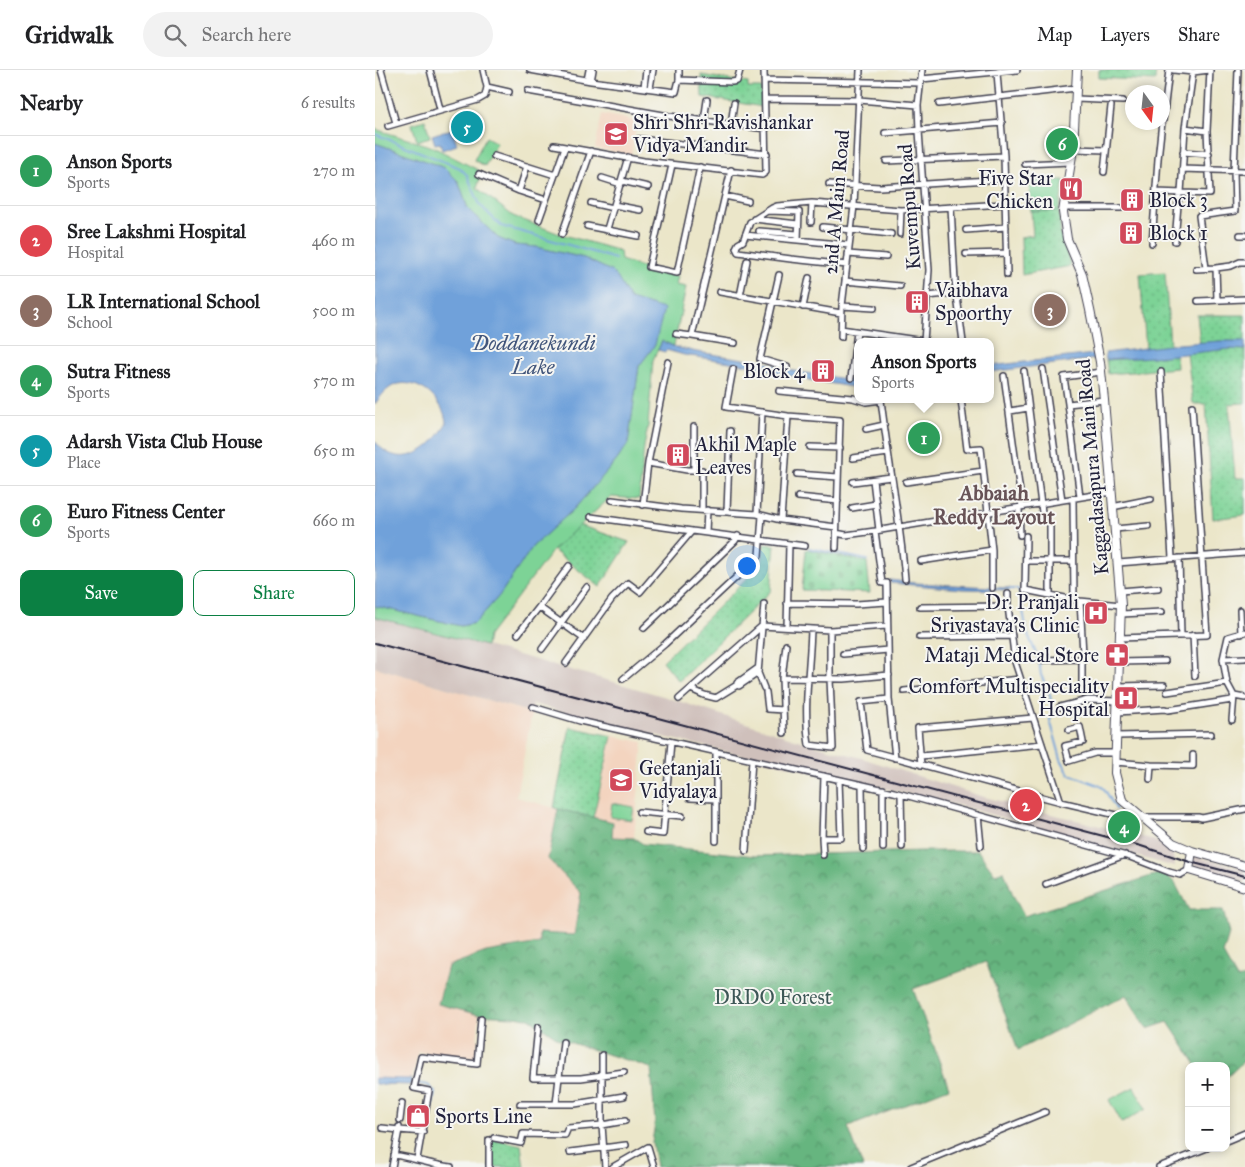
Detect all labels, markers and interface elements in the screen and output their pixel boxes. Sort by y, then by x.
search box [143,12,493,57]
text: Gridwalk [25,20,113,50]
icon: search [161,21,189,49]
text: Search here [201,23,291,46]
text: Map [1037,24,1072,46]
text: Layers [1100,24,1150,46]
text: Share [1178,24,1220,46]
north arrow [1125,85,1170,130]
text: Nearby [20,90,83,116]
text: 6 results [301,93,355,112]
pin: 5 [451,108,483,146]
place label: Shri Shri Ravishankar Vidya Mandir [632,110,814,157]
school or university icon: Shri Shri Ravishankar Vidya Mandir [603,121,629,147]
pin: 6 [1046,125,1078,163]
street label: 2nd A Main Road [818,129,854,275]
street label: Kuvempu Road [893,143,925,271]
text: Anson Sports [67,150,172,173]
text: 1 [33,161,39,180]
text: 270 m [313,161,355,180]
place label: Five Star Chicken [978,166,1053,213]
text: Sports [67,173,110,192]
restaurant icon: Five Star Chicken [1058,176,1084,202]
building icon: Block 3 [1119,187,1145,213]
place label: Block 3 [1149,188,1208,212]
text: Sree Lakshmi Hospital [67,220,246,243]
building icon: Block 1 [1118,220,1144,246]
place label: Block 1 [1149,221,1208,245]
text: 2 [32,231,40,250]
text: 460 m [312,231,355,250]
text: Hospital [67,243,124,262]
place label: Vaibhava Spoorthy [934,278,1012,325]
building icon: Vaibhava Spoorthy [904,289,930,315]
text: LR International School [67,290,260,313]
pin: 3 [1034,291,1066,329]
text: 3 [33,301,39,320]
text: 500 m [312,301,355,320]
text: School [67,313,112,332]
water label: Doddanekundi Lake [470,330,596,380]
popup [854,338,994,403]
text: Anson Sports [872,350,976,373]
building icon: Block 4 [810,358,836,384]
street label: Kaggadasapura Main Road [1071,358,1114,576]
place label: Block 4 [743,359,806,383]
text: Sutra Fitness [67,360,170,383]
text: 4 [32,371,40,390]
text: 570 m [313,371,355,390]
text: Sports [872,373,914,392]
text: Sports [67,383,110,402]
pin: 1 [908,419,940,457]
text: Adarsh Vista Club House [67,430,262,453]
place label: Akhil Maple Leaves [694,432,797,479]
text: 5 [32,441,40,460]
text: 650 m [313,441,355,460]
building icon: Akhil Maple Leaves [665,442,691,468]
text: Place [67,453,101,472]
district label: Abbaiah Reddy Layout [933,480,1055,530]
text: Euro Fitness Center [67,500,225,523]
text: 6 [32,511,40,530]
text: 660 m [312,511,355,530]
text: Sports [67,523,110,542]
your location [734,553,760,579]
button: Save [20,570,183,616]
button: Share [193,570,355,616]
place label: Dr. Pranjali Srivastava's Clinic [930,590,1079,637]
hospital icon: Dr. Pranjali Srivastava's Clinic [1083,600,1109,626]
pharmacy icon: Mataji Medical Store [1104,642,1130,668]
place label: Mataji Medical Store [924,643,1099,667]
place label: Comfort Multispeciality Hospital [908,674,1110,721]
hospital icon: Comfort Multispeciality Hospital [1113,685,1139,711]
place label: Geetanjali Vidyalaya [638,756,721,803]
school or university icon: Geetanjali Vidyalaya [608,767,634,793]
pin: 2 [1010,786,1042,824]
pin: 4 [1108,808,1140,846]
park label: DRDO Forest [714,985,832,1009]
map controls [1185,1062,1230,1152]
button: + [1185,1062,1230,1107]
shop icon: Sports Line [405,1103,431,1129]
place label: Sports Line [435,1104,532,1128]
button: − [1185,1107,1230,1152]

